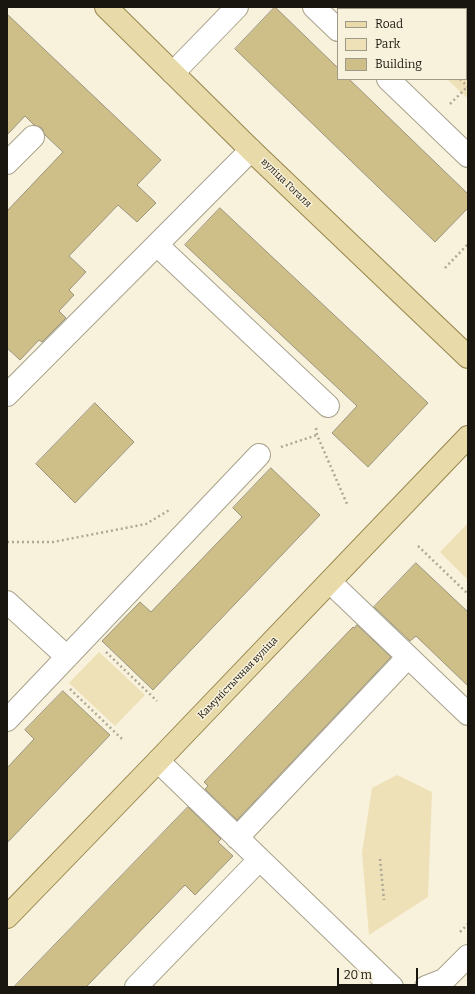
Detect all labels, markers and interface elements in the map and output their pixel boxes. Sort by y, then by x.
legend [337,8,467,80]
text: Road [375,17,403,31]
text: Park [375,37,400,51]
text: Building [375,57,422,71]
street label: вуліца Гогаля [258,156,314,210]
street label: Камуністычная вуліца [196,634,280,722]
scale bar [339,960,420,986]
text: 20 m [344,968,372,982]

